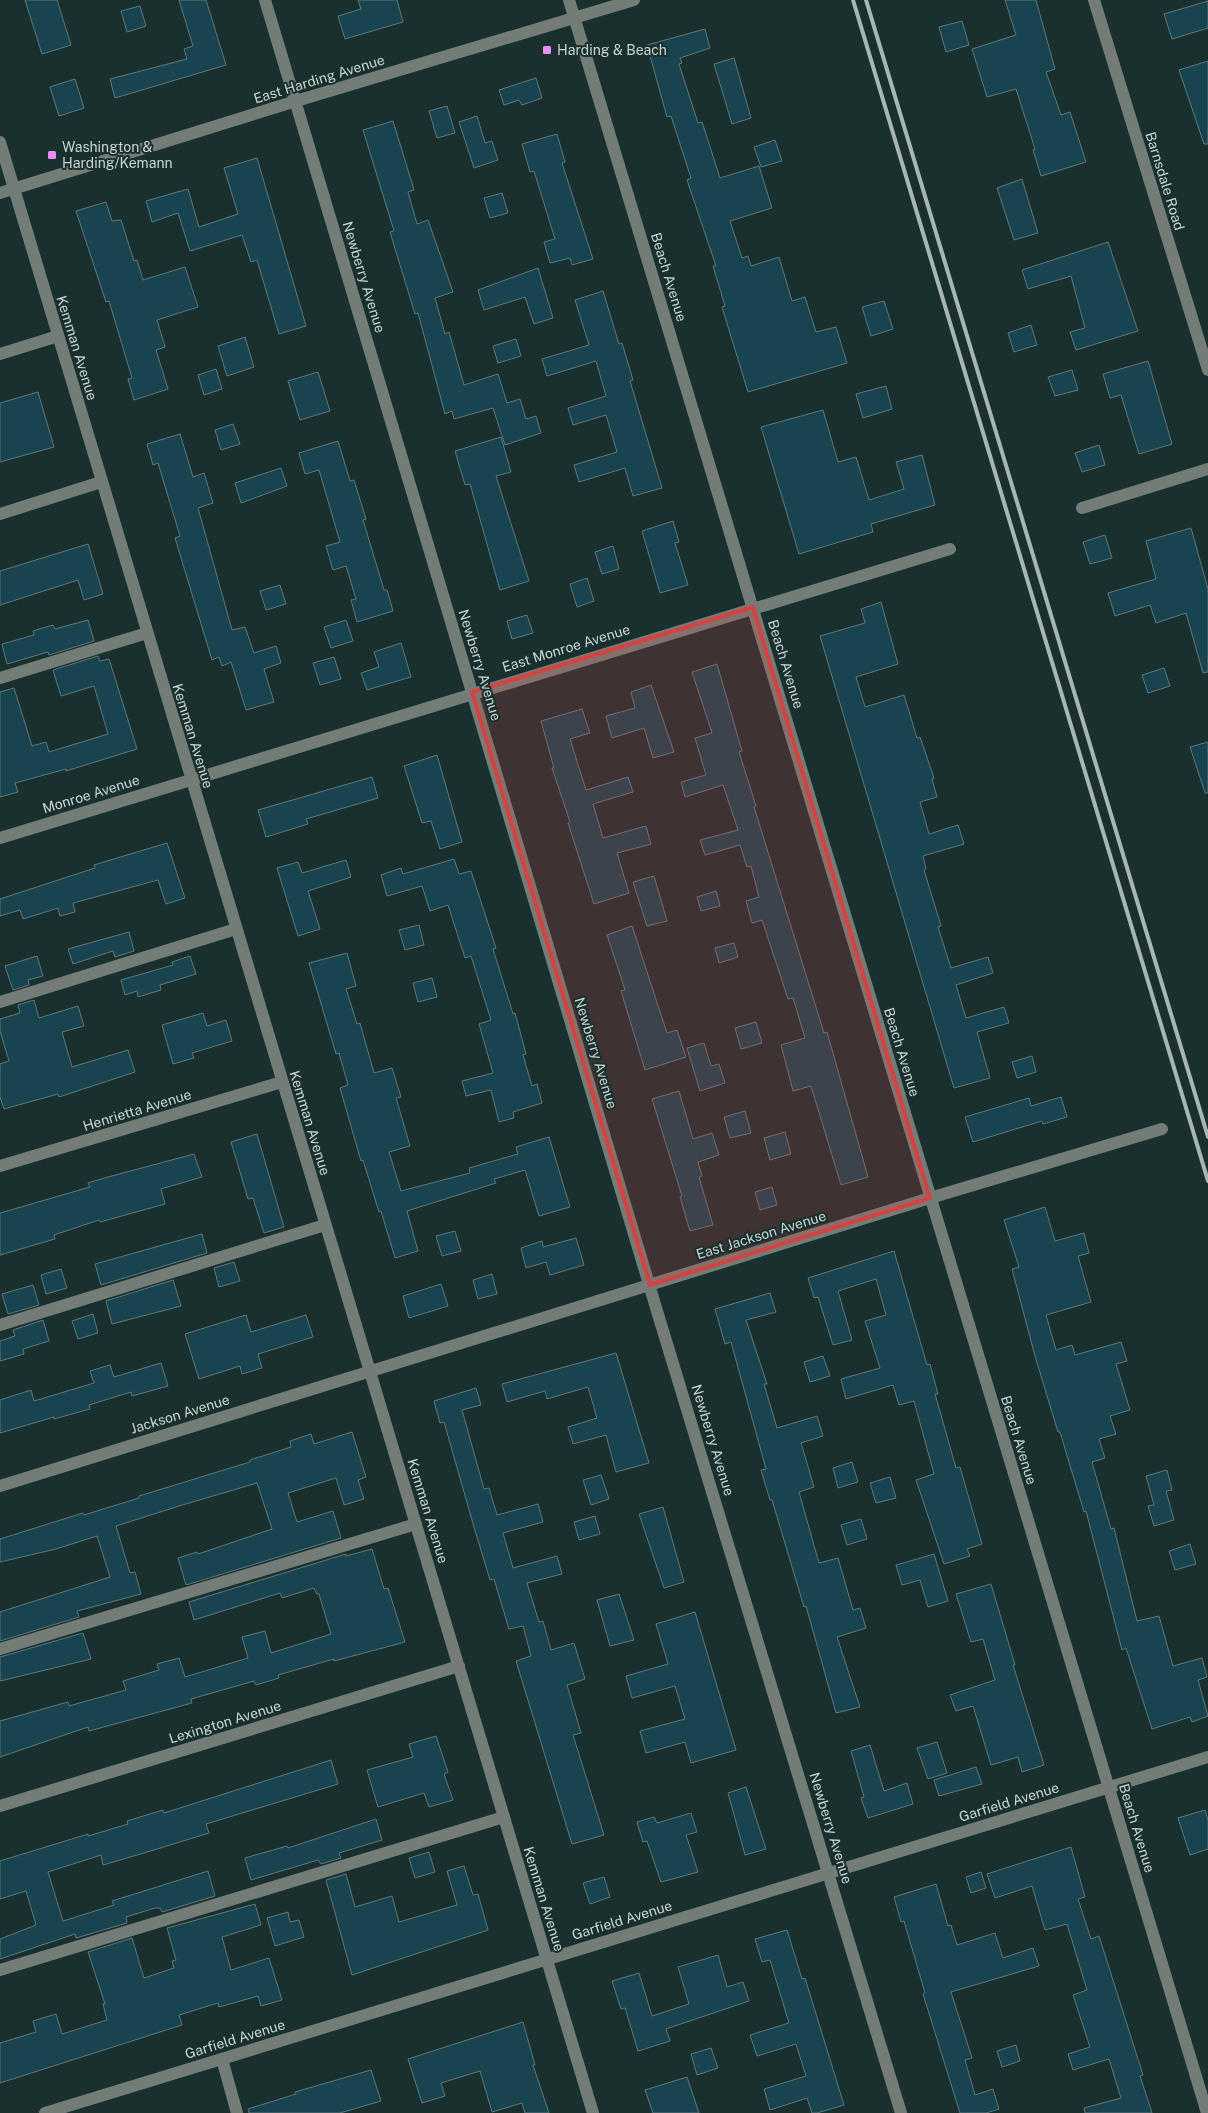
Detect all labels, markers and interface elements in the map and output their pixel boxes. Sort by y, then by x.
place label: Harding & Beach [557,42,667,58]
marker: Harding & Beach [541,44,553,56]
street label: East Harding Avenue [252,51,386,107]
street label: Barnsdale Road [1142,130,1188,232]
place label: Washington & Harding/Kemann [62,139,173,171]
marker: Washington & Harding/Kemann [46,149,58,161]
street label: Newberry Avenue [339,219,389,335]
street label: Beach Avenue [648,231,690,323]
street label: Kemman Avenue [53,294,101,402]
street label: Newberry Avenue [455,607,505,723]
street label: Beach Avenue [765,618,807,710]
street label: East Monroe Avenue [500,621,632,675]
street label: Kemman Avenue [169,682,217,790]
street label: Monroe Avenue [40,772,142,816]
street label: Newberry Avenue [571,995,621,1111]
street label: Beach Avenue [881,1006,923,1098]
street label: Kemman Avenue [286,1069,334,1177]
street label: Henrietta Avenue [81,1086,193,1134]
street label: East Jackson Avenue [694,1208,828,1262]
street label: Newberry Avenue [688,1382,738,1498]
street label: Jackson Avenue [128,1391,232,1437]
street label: Beach Avenue [998,1394,1040,1486]
street label: Kemman Avenue [404,1457,452,1565]
street label: Lexington Avenue [167,1697,283,1747]
street label: Newberry Avenue [806,1770,856,1886]
street label: Garfield Avenue [957,1779,1061,1825]
street label: Beach Avenue [1116,1782,1158,1874]
street label: Kemman Avenue [520,1845,568,1953]
street label: Garfield Avenue [570,1897,674,1943]
street label: Garfield Avenue [183,2016,287,2062]

